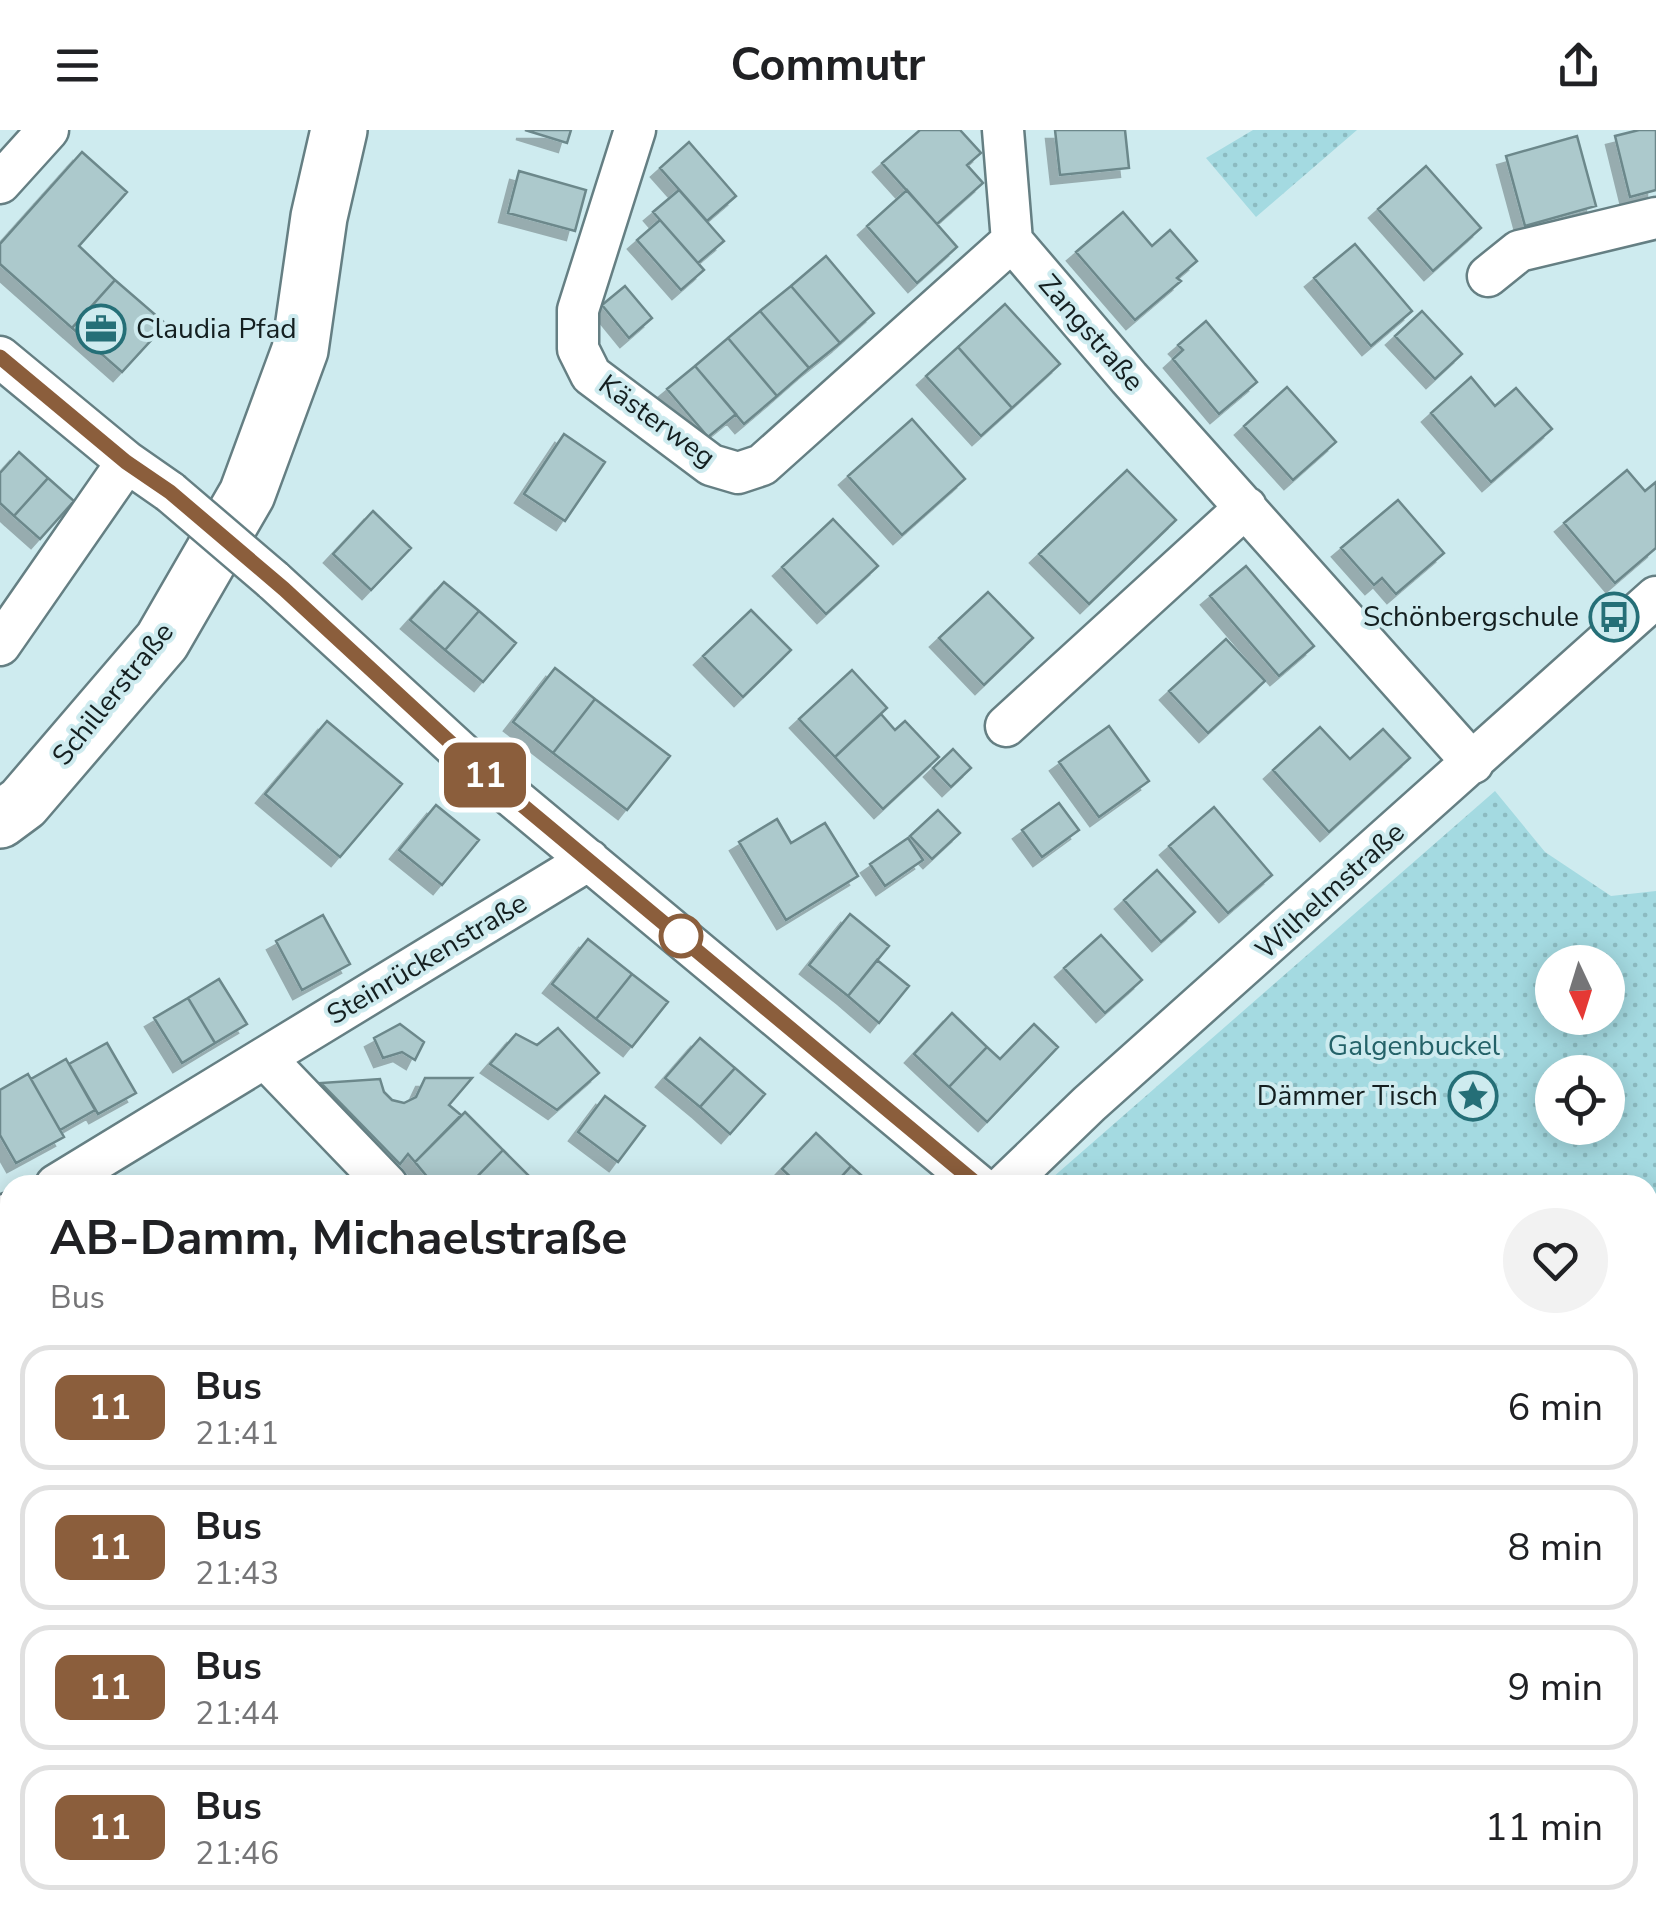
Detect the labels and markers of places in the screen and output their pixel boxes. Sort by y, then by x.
office icon: Claudia Pfad [75,303,127,355]
place label: Claudia Pfad [136,310,297,348]
bus stop icon: Schönbergschule [1588,591,1640,643]
place label: Schönbergschule [1363,598,1579,636]
unlabelled marker [660,915,702,957]
place icon: Dämmer Tisch [1447,1070,1499,1122]
place label: Dämmer Tisch [1257,1077,1438,1115]

